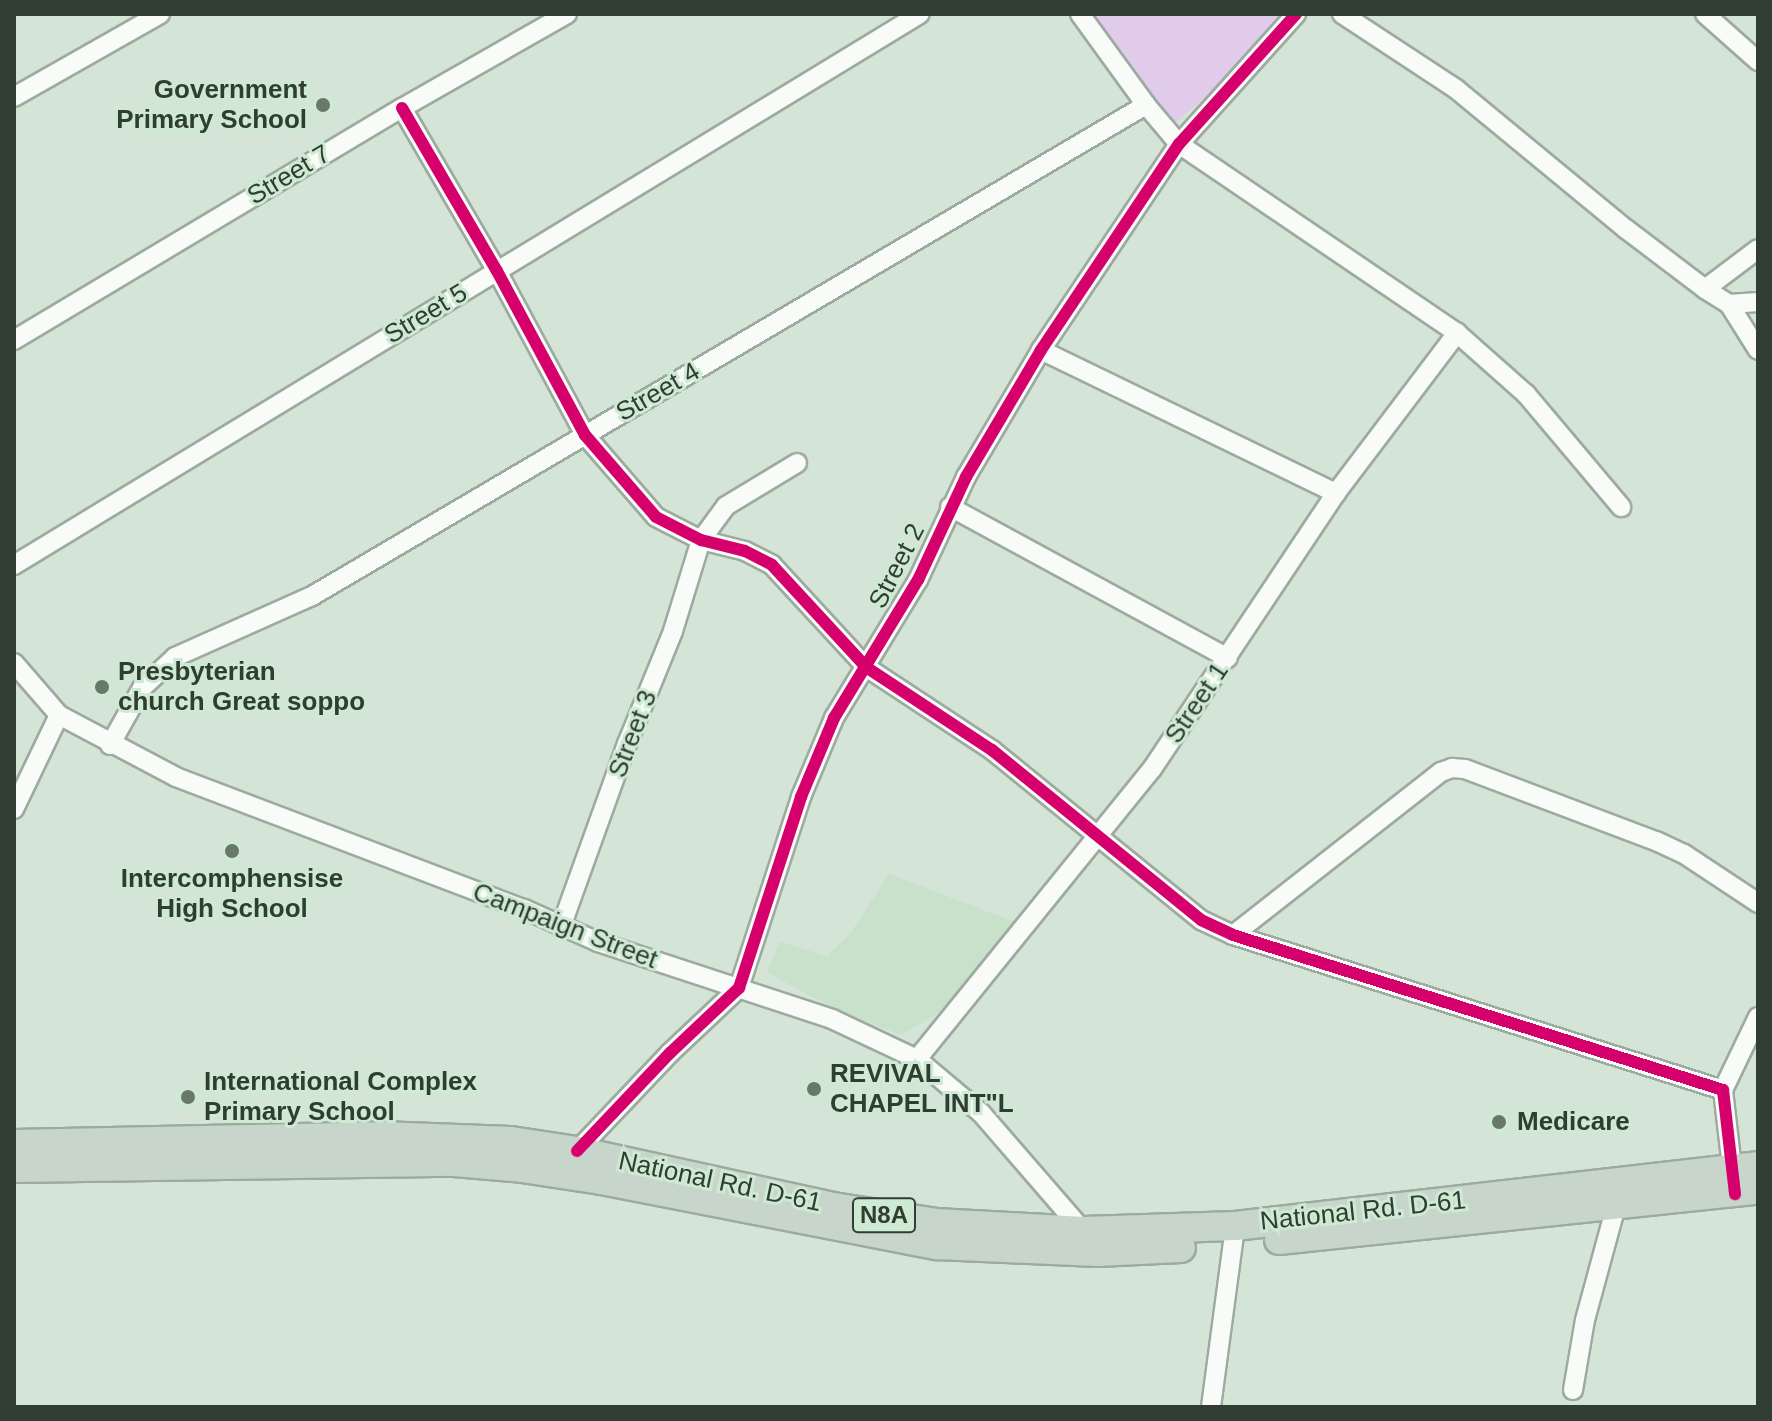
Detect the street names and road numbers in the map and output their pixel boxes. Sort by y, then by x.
street label: Street 7 [242,138,336,212]
street label: Street 5 [379,277,473,351]
street label: Street 4 [611,356,705,428]
street label: Street 2 [862,518,932,614]
street label: Street 1 [1159,657,1235,749]
street label: Street 3 [602,686,664,782]
street label: Campaign Street [468,876,662,976]
street label: National Rd. D-61 [616,1145,824,1219]
street label: National Rd. D-61 [1259,1185,1467,1237]
road number: N8A [850,1195,918,1235]

